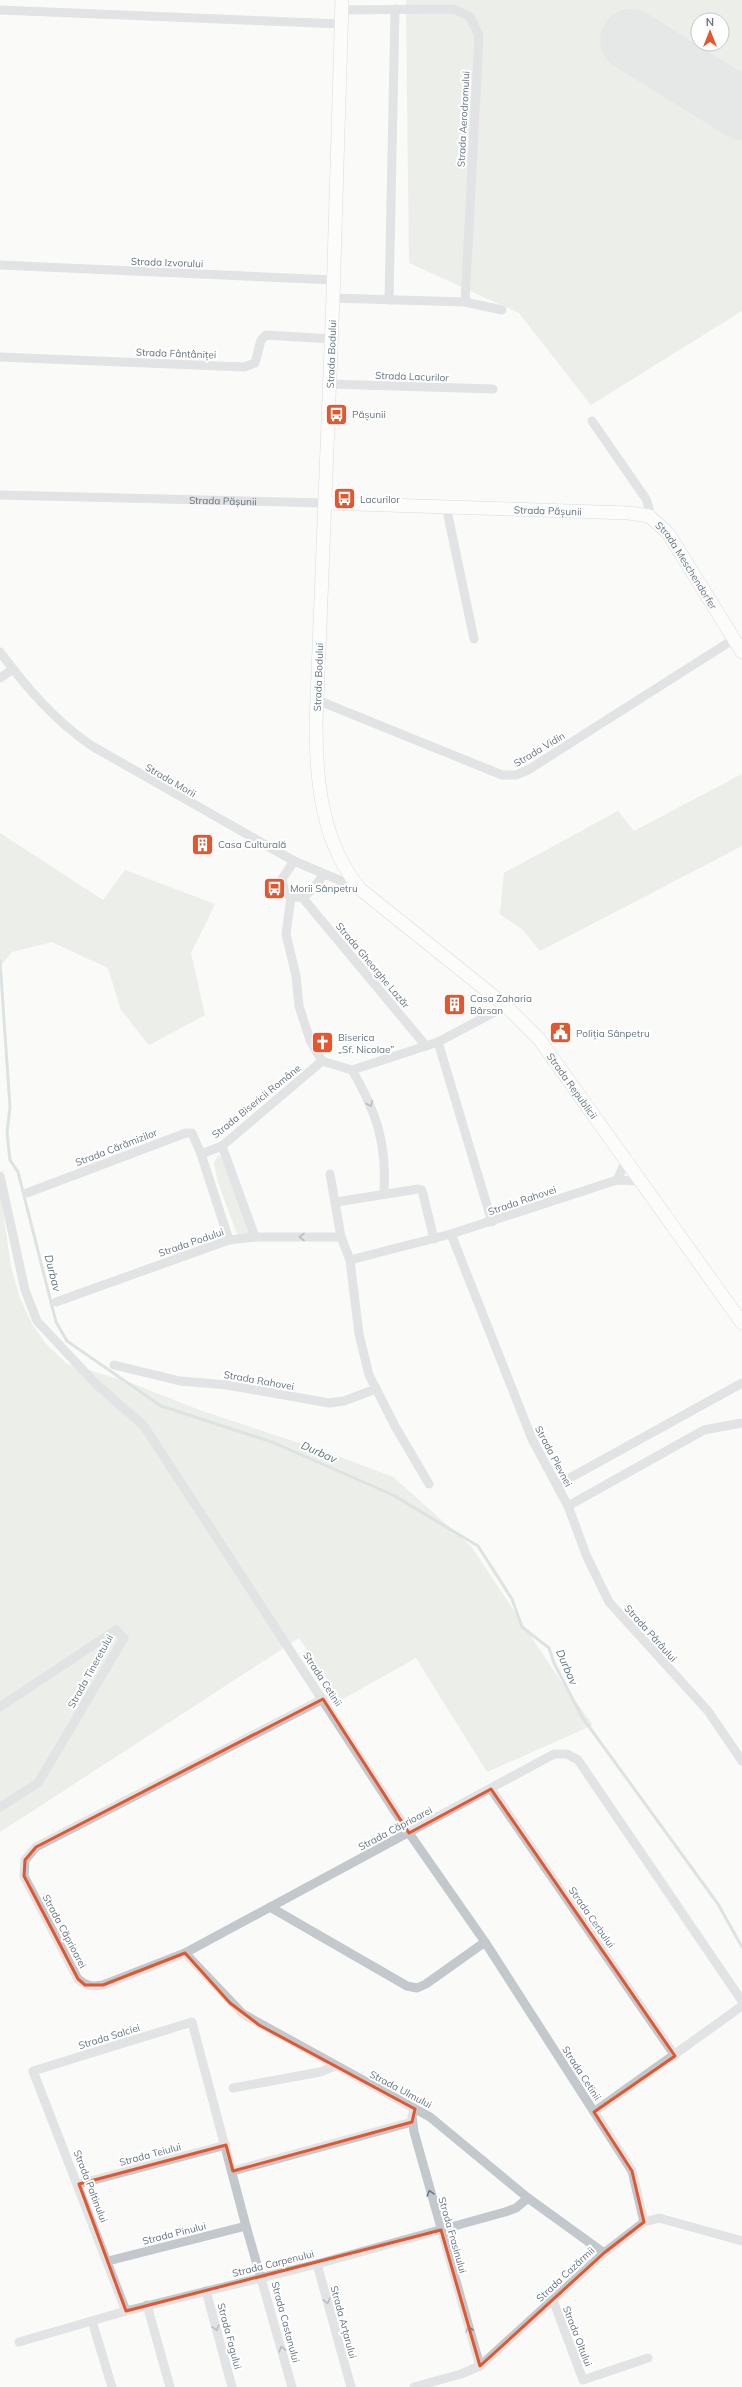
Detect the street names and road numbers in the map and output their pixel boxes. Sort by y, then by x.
street label: Strada Aerodromului [454,71,473,167]
street label: Strada Izvorului [131,255,203,270]
street label: Strada Bodului [324,319,339,389]
street label: Strada Fântâniței [136,346,216,361]
street label: Strada Lacurilor [375,369,449,384]
street label: Strada Pășunii [189,494,257,508]
street label: Strada Pășunii [514,503,582,518]
street label: Strada Meschendorfer [653,519,720,612]
street label: Strada Bodului [311,642,326,712]
street label: Strada Vidin [511,729,567,770]
street label: Strada Morii [143,761,199,800]
street label: Strada Gheorghe Lazăr [333,920,413,1011]
street label: Strada Republicii [544,1050,600,1122]
street label: Strada Bisericii Române [209,1062,303,1141]
street label: Strada Cărămizilor [73,1126,159,1169]
street label: Strada Rahovei [486,1183,558,1218]
street label: Strada Podului [157,1225,226,1260]
street label: Strada Rahovei [223,1368,295,1393]
street label: Strada Plevnei [532,1424,575,1489]
street label: Strada Pârâului [622,1602,680,1665]
street label: Strada Tineretului [65,1632,116,1710]
street label: Strada Cetinii [300,1650,345,1709]
street label: Strada Căprioarei [356,1803,434,1853]
street label: Strada Cerbului [566,1884,617,1950]
street label: Strada Căprioarei [40,1892,90,1970]
street label: Strada Salciei [77,2021,141,2052]
street label: Strada Cetinii [559,2044,604,2103]
street label: Strada Ulmului [367,2068,434,2111]
street label: Strada Teiului [118,2140,182,2169]
street label: Strada Paltinului [71,2148,110,2224]
street label: Strada Frasinului [435,2196,470,2275]
street label: Strada Pinului [141,2219,207,2248]
street label: Strada Cazărmii [533,2244,597,2305]
street label: Strada Carpenului [231,2247,315,2280]
street label: Strada Castanului [268,2280,303,2364]
street label: Strada Arțarului [328,2284,359,2360]
street label: Strada Fagului [214,2302,245,2370]
street label: Strada Oltului [560,2304,595,2368]

